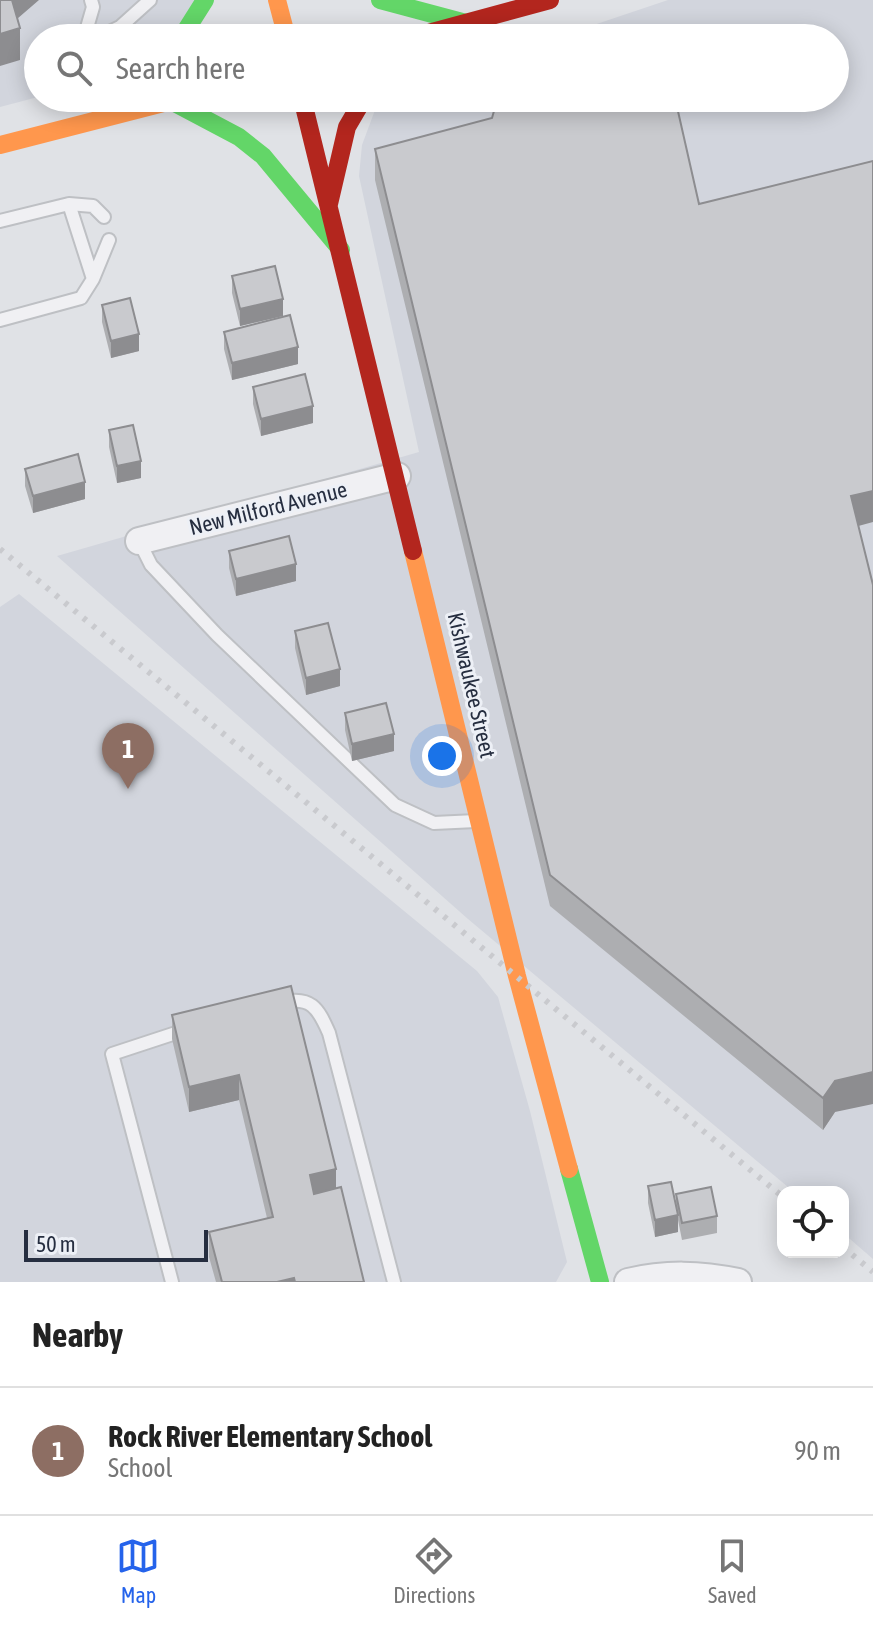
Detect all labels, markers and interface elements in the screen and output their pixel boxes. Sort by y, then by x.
search box [24,24,849,112]
icon: search [52,46,96,90]
text: Search here [116,51,245,85]
street label: New Milford Avenue [186,476,350,540]
street label: Kishwaukee Street [443,610,501,760]
pin: 1 [102,723,154,789]
your location [422,736,462,776]
map controls [777,1186,849,1258]
button: locate [777,1186,849,1258]
scale bar [24,1226,208,1262]
text: 50 m [36,1231,76,1257]
text: Nearby [32,1315,123,1354]
text: Rock River Elementary School [108,1419,432,1453]
text: 1 [52,1436,64,1466]
text: 90 m [794,1436,841,1466]
text: School [108,1453,172,1483]
tab: Map [116,1534,160,1608]
tab: Directions [393,1534,475,1608]
tab: Saved [708,1534,757,1608]

